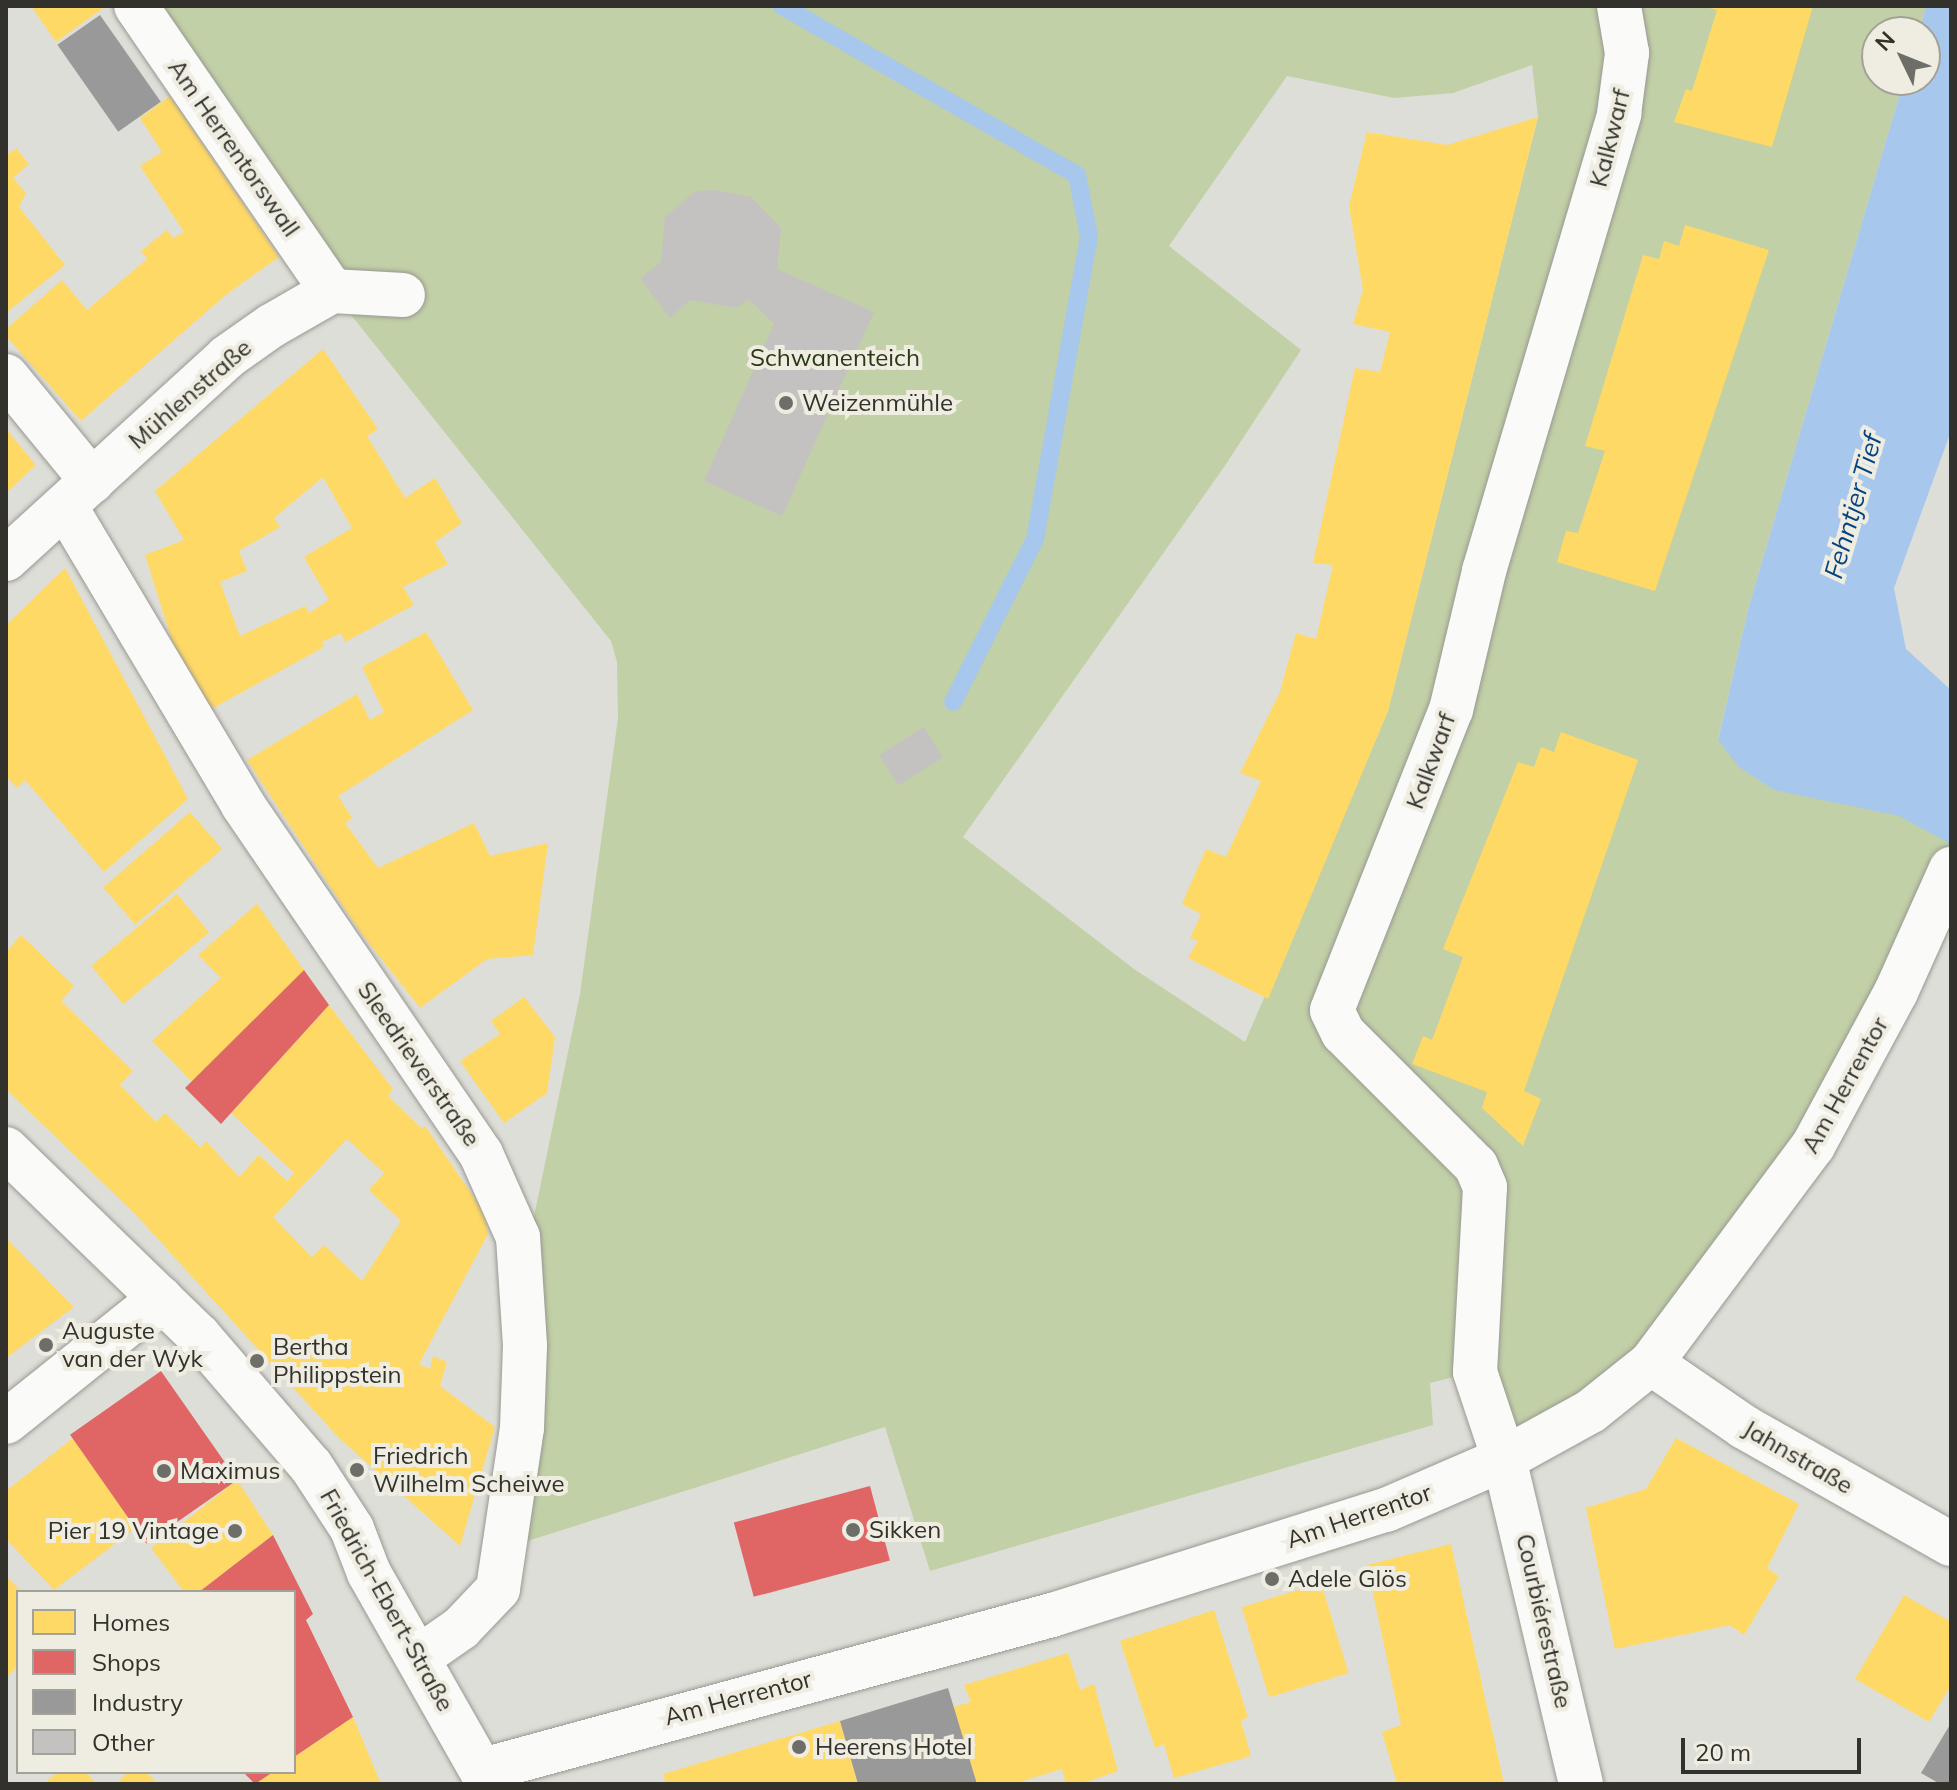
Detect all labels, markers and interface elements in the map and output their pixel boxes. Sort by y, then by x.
north arrow [1861,16,1941,96]
text: N [1869,25,1901,57]
street label: Am Herrentorswall [162,54,306,242]
street label: Kalkwarf [1584,86,1636,190]
street label: Mühlenstraße [123,333,257,455]
park label: Schwanenteich [750,344,920,372]
place label: Weizenmühle [802,389,953,417]
marker: Weizenmühle [777,394,795,412]
water label: Fehntjer Tief [1817,430,1889,582]
street label: Kalkwarf [1400,709,1462,813]
street label: Sleedrieverstraße [352,976,486,1152]
street label: Am Herrentor [1796,1012,1894,1158]
place label: Auguste van der Wyk [62,1317,203,1373]
place label: Bertha Philippstein [273,1333,402,1389]
marker: Auguste van der Wyk [37,1336,55,1354]
marker: Bertha Philippstein [248,1352,266,1370]
street label: Jahnstraße [1738,1414,1858,1500]
place label: Friedrich Wilhelm Scheiwe [373,1442,565,1498]
place label: Maximus [180,1457,280,1485]
marker: Friedrich Wilhelm Scheiwe [348,1461,366,1479]
marker: Maximus [155,1462,173,1480]
street label: Am Herrentor [1283,1478,1435,1554]
street label: Friedrich-Ebert-Straße [314,1484,460,1716]
place label: Sikken [869,1516,941,1544]
place label: Pier 19 Vintage [48,1517,219,1545]
marker: Sikken [844,1521,862,1539]
marker: Pier 19 Vintage [226,1522,244,1540]
street label: Courbiérestraße [1510,1531,1578,1711]
place label: Adele Glös [1288,1565,1407,1593]
marker: Adele Glös [1263,1570,1281,1588]
legend [16,1590,296,1774]
text: Homes [92,1607,170,1637]
text: Shops [92,1647,161,1677]
street label: Am Herrentor [661,1664,815,1732]
text: Industry [92,1687,183,1717]
scale bar [1685,1722,1865,1772]
text: Other [92,1727,155,1757]
place label: Heerens Hotel [815,1733,972,1761]
text: 20 m [1695,1737,1751,1767]
marker: Heerens Hotel [790,1738,808,1756]

